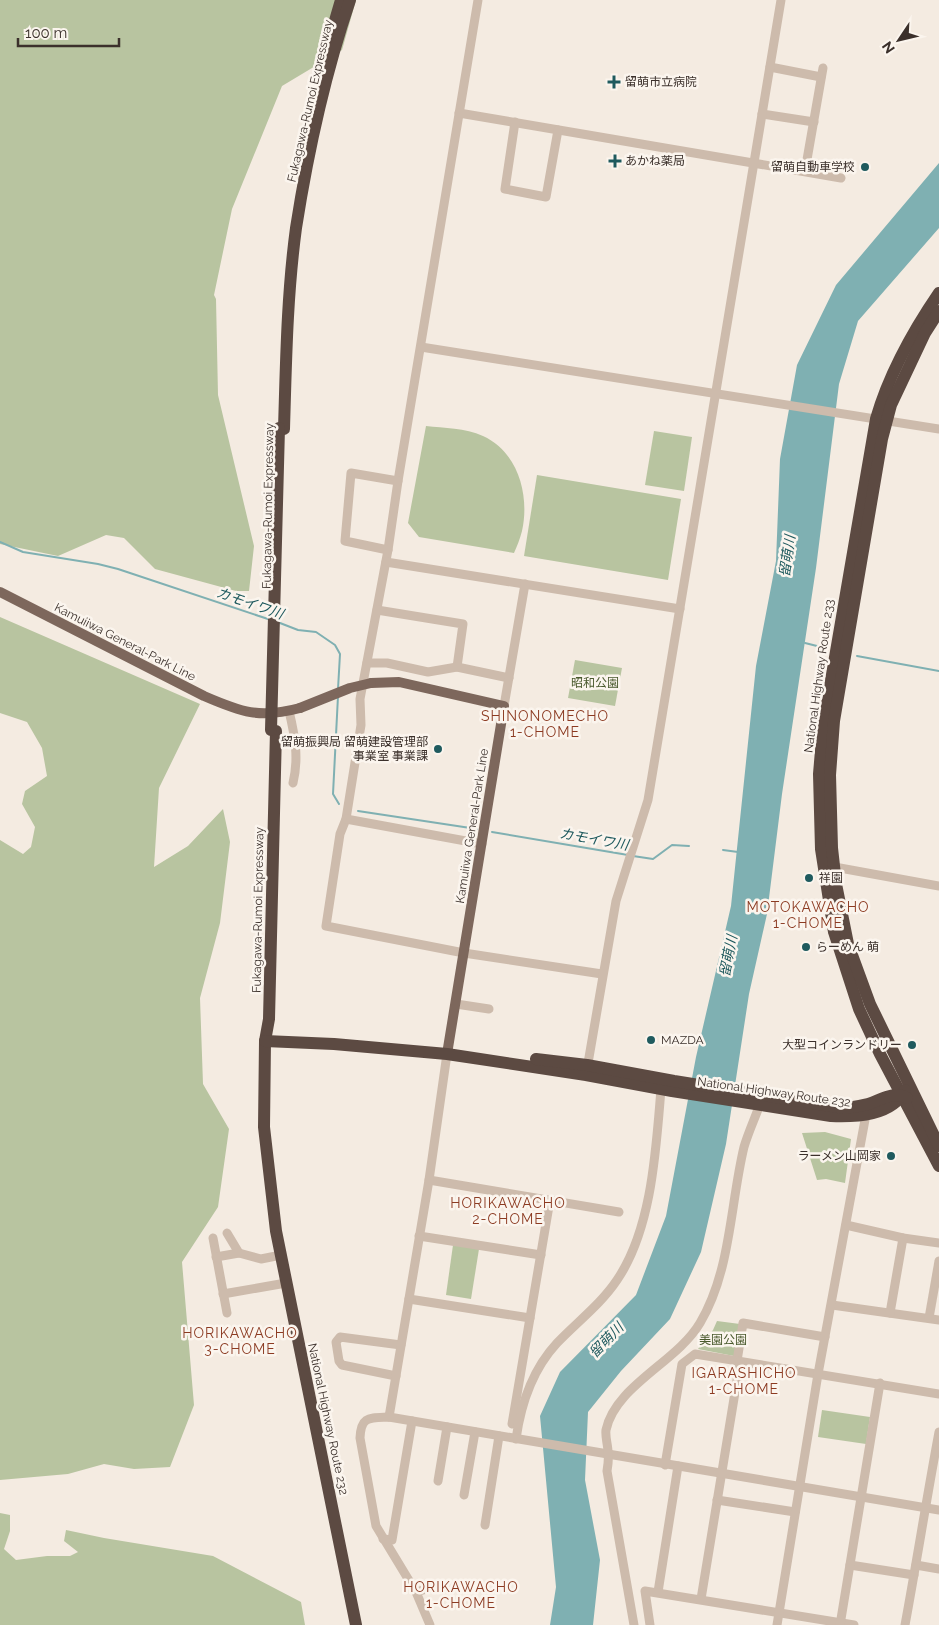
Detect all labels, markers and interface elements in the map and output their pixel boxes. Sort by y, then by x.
scale bar [18,15,119,47]
north arrow [874,15,924,65]
street label: Fukagawa-Rumoi Expressway [284,18,336,184]
text: 100 m [25,24,67,42]
text: N [879,38,898,56]
marker: 留萌市立病院 [607,75,621,89]
place label: 留萌市立病院 [625,75,697,89]
place label: あかね薬局 [625,154,685,168]
marker: あかね薬局 [609,155,621,167]
place label: 留萌自動車学校 [771,160,855,174]
marker: 留萌自動車学校 [859,161,871,173]
street label: Fukagawa-Rumoi Expressway [260,422,276,589]
water label: 留萌川 [776,532,798,578]
water label: カモイワ川 [214,584,288,623]
street label: National Highway Route 233 [801,598,837,754]
street label: Kamuiiwa General-Park Line [52,600,198,684]
park label: 昭和公園 [571,676,619,690]
district label: SHINONOMECHO 1-CHOME [481,708,609,740]
place label: 留萌振興局 留萌建設管理部 事業室 事業課 [281,735,428,763]
marker: 留萌振興局 留萌建設管理部 事業室 事業課 [432,743,444,755]
street label: Kamuiiwa General-Park Line [453,748,491,904]
water label: カモイワ川 [558,825,632,853]
street label: Fukagawa-Rumoi Expressway [250,826,266,993]
place label: 祥園 [819,871,843,885]
marker: 祥園 [803,872,815,884]
district label: MOTOKAWACHO 1-CHOME [746,899,870,931]
water label: 留萌川 [716,932,740,978]
place label: らーめん 萌 [816,940,879,954]
marker: らーめん 萌 [800,941,812,953]
place label: MAZDA [661,1033,704,1047]
marker: MAZDA [645,1034,657,1046]
place label: 大型コインランドリー [782,1038,902,1052]
marker: 大型コインランドリー [906,1039,918,1051]
street label: National Highway Route 232 [696,1074,852,1110]
place label: ラーメン山岡家 [797,1149,881,1163]
marker: ラーメン山岡家 [885,1150,897,1162]
district label: HORIKAWACHO 2-CHOME [450,1195,566,1227]
water label: 留萌川 [586,1318,628,1361]
district label: HORIKAWACHO 3-CHOME [182,1325,298,1357]
park label: 美園公園 [699,1333,747,1347]
street label: National Highway Route 232 [305,1342,351,1496]
district label: IGARASHICHO 1-CHOME [691,1365,797,1397]
district label: HORIKAWACHO 1-CHOME [403,1579,519,1611]

